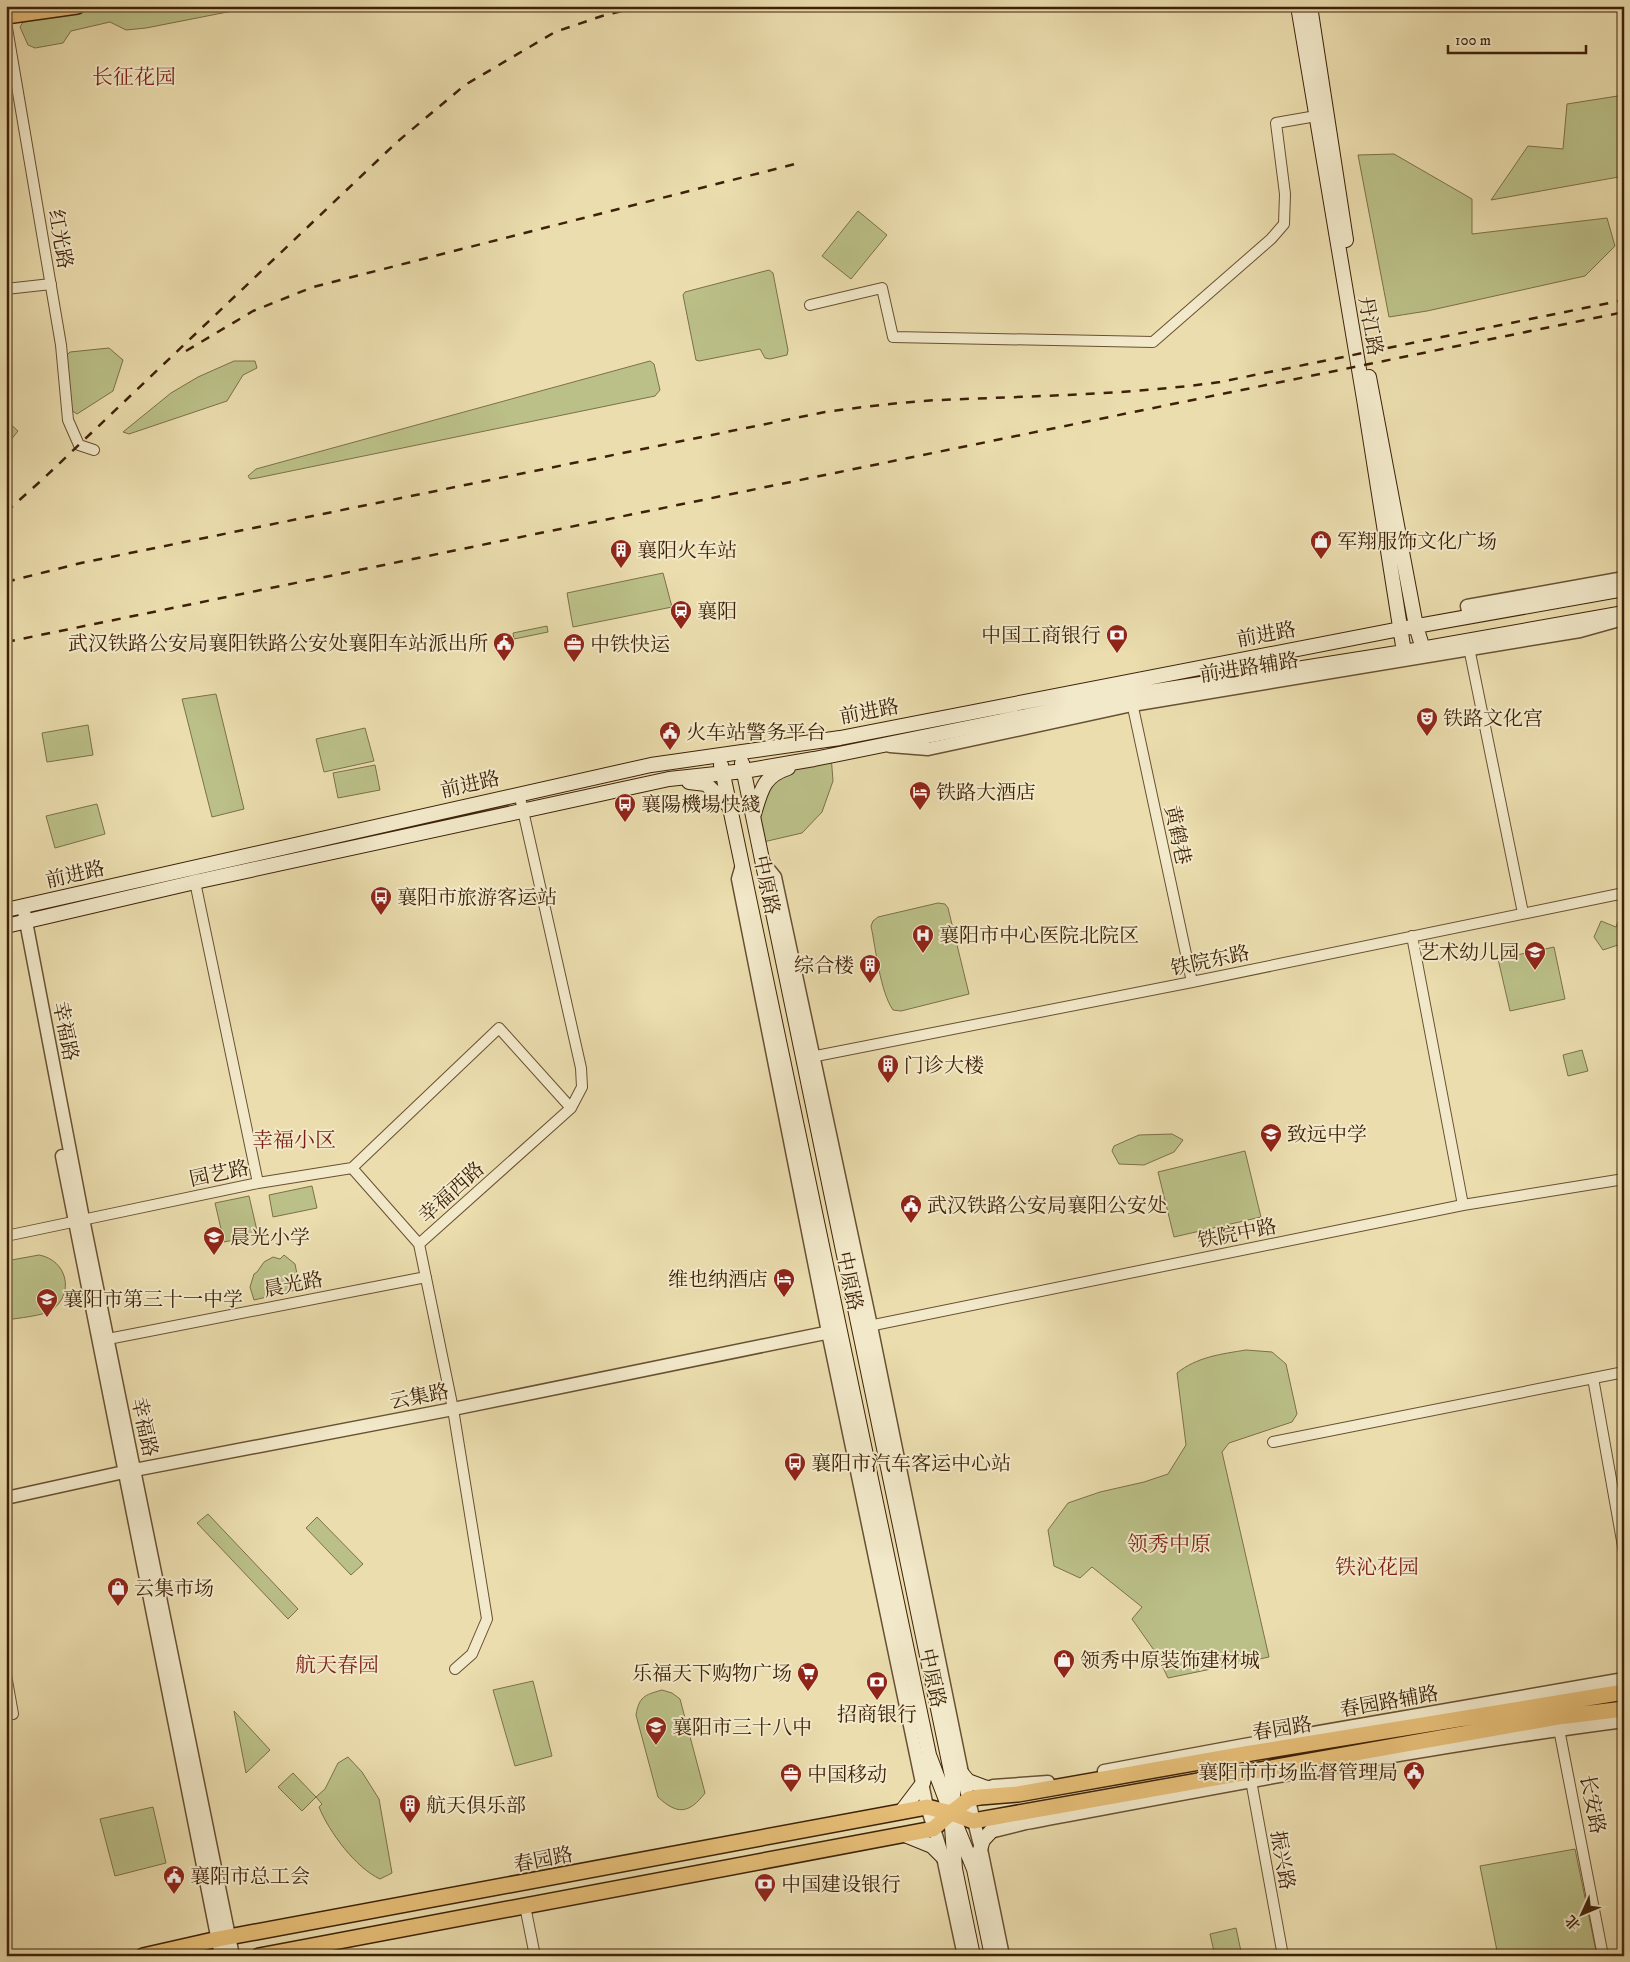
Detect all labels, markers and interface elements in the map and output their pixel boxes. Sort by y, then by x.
scale bar [1448,22,1585,54]
text: 100 m [1455,31,1491,50]
district label: 长征花园 [92,65,176,91]
street label: 红光路 [42,208,77,271]
street label: 丹江路 [1352,295,1387,358]
shop icon: 军翔服饰文化广场 [1309,529,1333,560]
place label: 军翔服饰文化广场 [1337,530,1497,555]
building icon: 襄阳火车站 [609,538,633,569]
place label: 襄阳火车站 [637,539,737,564]
station icon: 襄阳 [669,599,693,630]
place label: 襄阳 [697,600,737,625]
street label: 前进路 [1234,617,1298,653]
bank icon: 中国工商银行 [1105,623,1129,654]
place label: 中国工商银行 [981,624,1101,649]
public building icon: 武汉铁路公安局襄阳铁路公安处襄阳车站派出所 [492,631,516,662]
place label: 武汉铁路公安局襄阳铁路公安处襄阳车站派出所 [68,632,488,657]
office icon: 中铁快运 [562,632,586,663]
place label: 中铁快运 [590,633,670,658]
street label: 前进路辅路 [1198,648,1301,689]
street label: 前进路 [837,694,901,730]
theatre icon: 铁路文化宫 [1415,706,1439,737]
place label: 铁路文化宫 [1443,707,1543,732]
public building icon: 火车站警务平台 [658,720,682,751]
place label: 火车站警务平台 [686,721,826,746]
street label: 前进路 [438,767,502,804]
hotel icon: 铁路大酒店 [908,780,932,811]
place label: 铁路大酒店 [936,781,1036,806]
bus stop icon: 襄陽機場快綫 [613,792,637,823]
place label: 襄陽機場快綫 [641,793,761,818]
street label: 黄鹤巷 [1158,803,1195,867]
street label: 中原路 [747,853,784,917]
street label: 前进路 [43,857,107,894]
bus stop icon: 襄阳市旅游客运站 [369,885,393,916]
place label: 襄阳市旅游客运站 [397,886,557,911]
hospital icon: 襄阳市中心医院北院区 [911,923,935,954]
place label: 襄阳市中心医院北院区 [939,924,1139,949]
school or university icon: 艺术幼儿园 [1523,940,1547,971]
street label: 铁院东路 [1169,941,1252,982]
place label: 艺术幼儿园 [1419,941,1519,966]
building icon: 综合楼 [858,953,882,984]
place label: 综合楼 [794,954,854,979]
street label: 幸福路 [47,999,83,1063]
building icon: 门诊大楼 [876,1053,900,1084]
place label: 门诊大楼 [904,1054,984,1079]
school or university icon: 致远中学 [1259,1122,1283,1153]
place label: 致远中学 [1287,1123,1367,1148]
district label: 幸福小区 [252,1128,336,1154]
street label: 园艺路 [187,1156,251,1193]
street label: 幸福西路 [414,1157,490,1229]
public building icon: 武汉铁路公安局襄阳公安处 [899,1193,923,1224]
place label: 武汉铁路公安局襄阳公安处 [927,1194,1167,1219]
street label: 铁院中路 [1196,1215,1279,1254]
school or university icon: 晨光小学 [202,1225,226,1256]
place label: 晨光小学 [230,1226,310,1251]
street label: 中原路 [830,1249,867,1313]
street label: 晨光路 [261,1267,325,1303]
hotel icon: 维也纳酒店 [772,1267,796,1298]
place label: 维也纳酒店 [668,1268,768,1293]
school or university icon: 襄阳市第三十一中学 [35,1287,59,1318]
place label: 襄阳市第三十一中学 [63,1288,243,1313]
street label: 云集路 [387,1379,451,1415]
street label: 幸福路 [125,1395,162,1459]
bus stop icon: 襄阳市汽车客运中心站 [783,1451,807,1482]
place label: 襄阳市汽车客运中心站 [811,1452,1011,1477]
district label: 领秀中原 [1127,1532,1211,1558]
district label: 铁沁花园 [1335,1555,1419,1581]
shop icon: 云集市场 [106,1576,130,1607]
place label: 云集市场 [134,1577,214,1602]
street label: 中原路 [913,1646,950,1710]
shop icon: 领秀中原装饰建材城 [1052,1648,1076,1679]
place label: 领秀中原装饰建材城 [1080,1649,1260,1674]
district label: 航天春园 [295,1653,379,1679]
supermarket icon: 乐福天下购物广场 [796,1661,820,1692]
place label: 乐福天下购物广场 [632,1662,792,1687]
bank icon: 招商银行 [865,1670,889,1701]
street label: 春园路辅路 [1338,1681,1441,1723]
place label: 招商银行 [837,1703,917,1728]
street label: 春园路 [1251,1712,1314,1747]
school or university icon: 襄阳市三十八中 [644,1715,668,1746]
place label: 襄阳市三十八中 [672,1716,812,1741]
public building icon: 襄阳市市场监督管理局 [1402,1760,1426,1791]
place label: 襄阳市市场监督管理局 [1198,1761,1398,1786]
office icon: 中国移动 [779,1762,803,1793]
place label: 中国移动 [807,1763,887,1788]
street label: 长安路 [1574,1772,1610,1836]
building icon: 航天俱乐部 [398,1793,422,1824]
place label: 航天俱乐部 [426,1794,526,1819]
street label: 振兴路 [1264,1829,1299,1892]
street label: 春园路 [511,1842,575,1878]
public building icon: 襄阳市总工会 [162,1864,186,1895]
place label: 襄阳市总工会 [190,1865,310,1890]
bank icon: 中国建设银行 [753,1872,777,1903]
place label: 中国建设银行 [781,1873,901,1898]
north arrow [1558,1890,1608,1940]
text: 北 [1562,1911,1585,1934]

